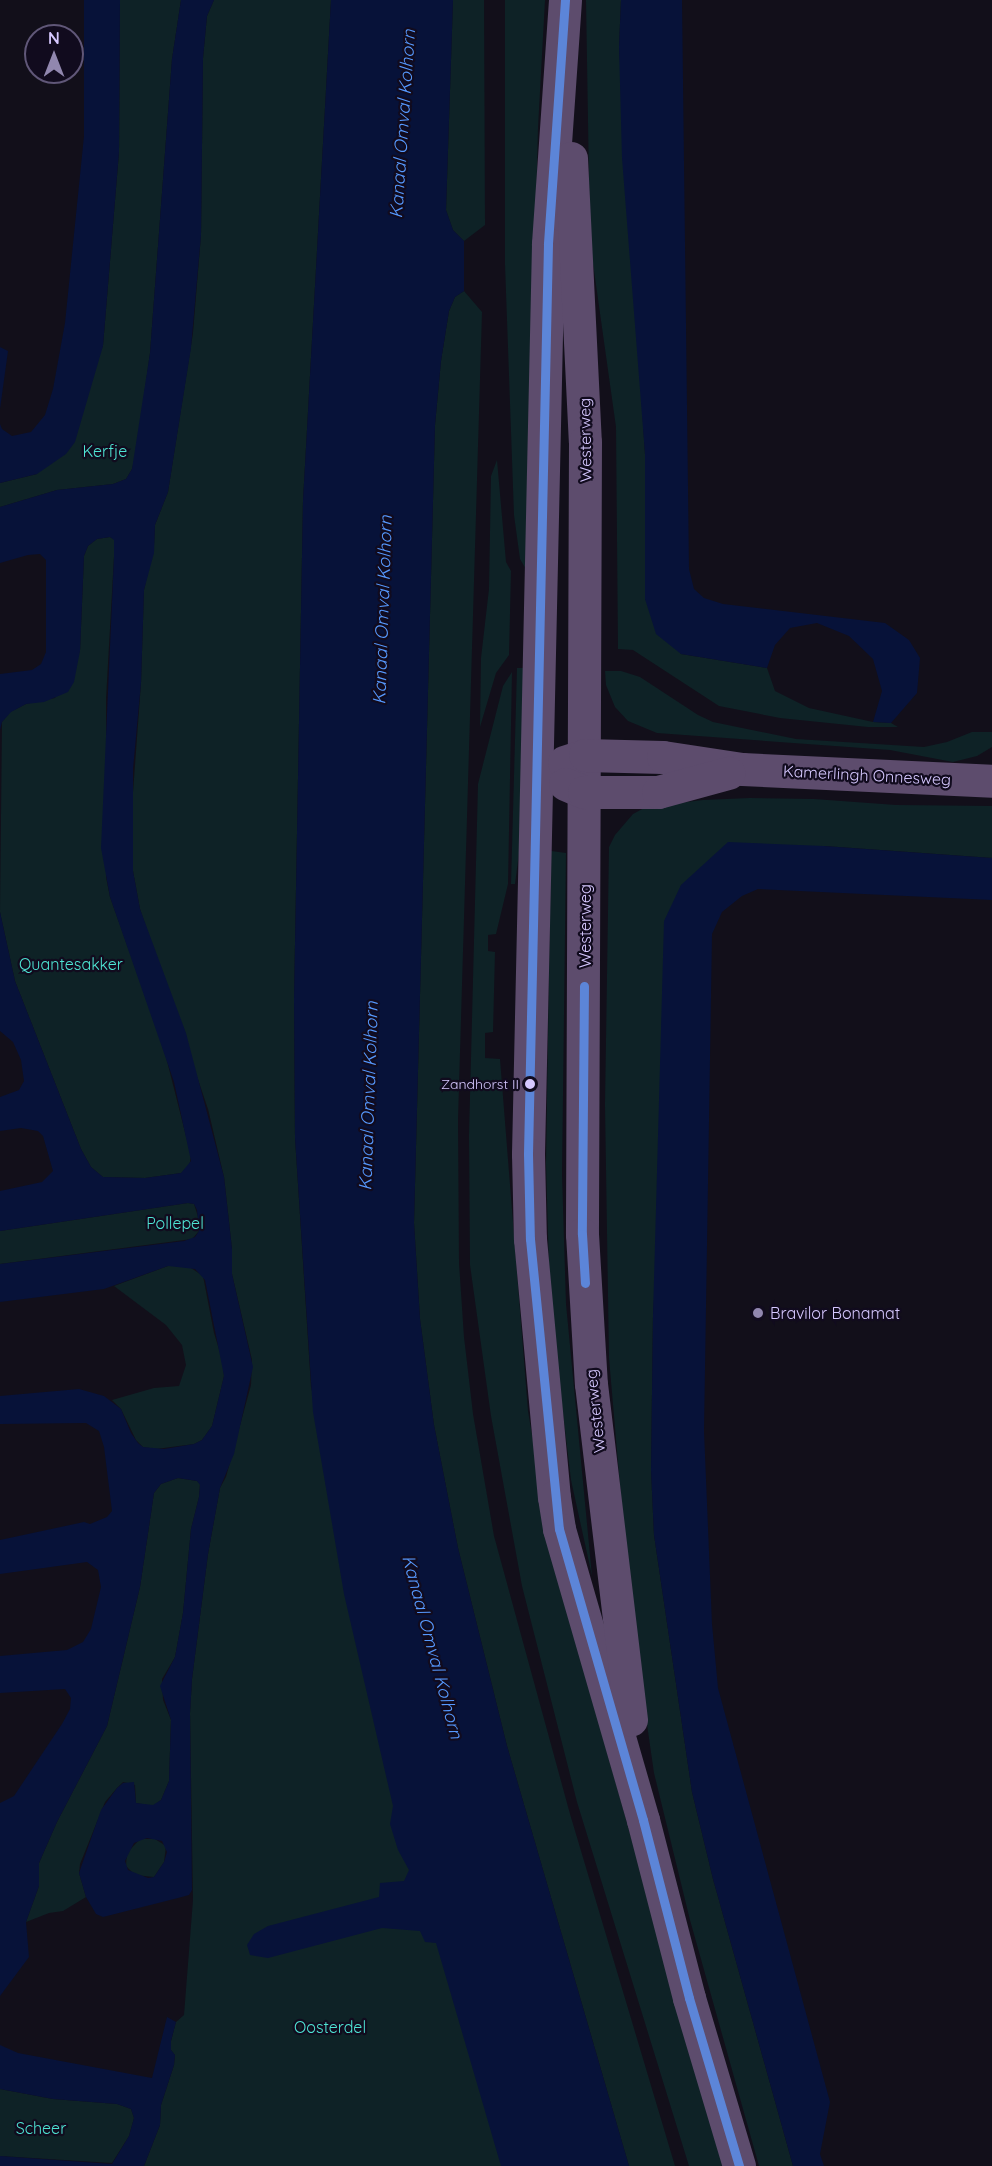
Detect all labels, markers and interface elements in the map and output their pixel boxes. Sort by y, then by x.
north arrow [24,24,84,84]
text: N [48,28,60,48]
water label: Kanaal Omval Kolhorn [386,29,420,219]
street label: Westerweg [575,398,595,482]
park label: Kerfje [83,441,127,461]
water label: Kanaal Omval Kolhorn [369,515,397,705]
street label: Kamerlingh Onnesweg [782,761,952,789]
street label: Westerweg [575,884,595,968]
park label: Quantesakker [19,954,123,974]
water label: Kanaal Omval Kolhorn [355,1001,383,1191]
place label: Zandhorst II [441,1076,519,1092]
marker: Zandhorst II [524,1078,536,1090]
park label: Pollepel [146,1213,204,1233]
place label: Bravilor Bonamat [770,1303,900,1323]
marker: Bravilor Bonamat [751,1306,765,1320]
street label: Westerweg [581,1368,609,1454]
water label: Kanaal Omval Kolhorn [397,1553,467,1741]
park label: Oosterdel [294,2017,366,2037]
park label: Scheer [16,2118,66,2138]

